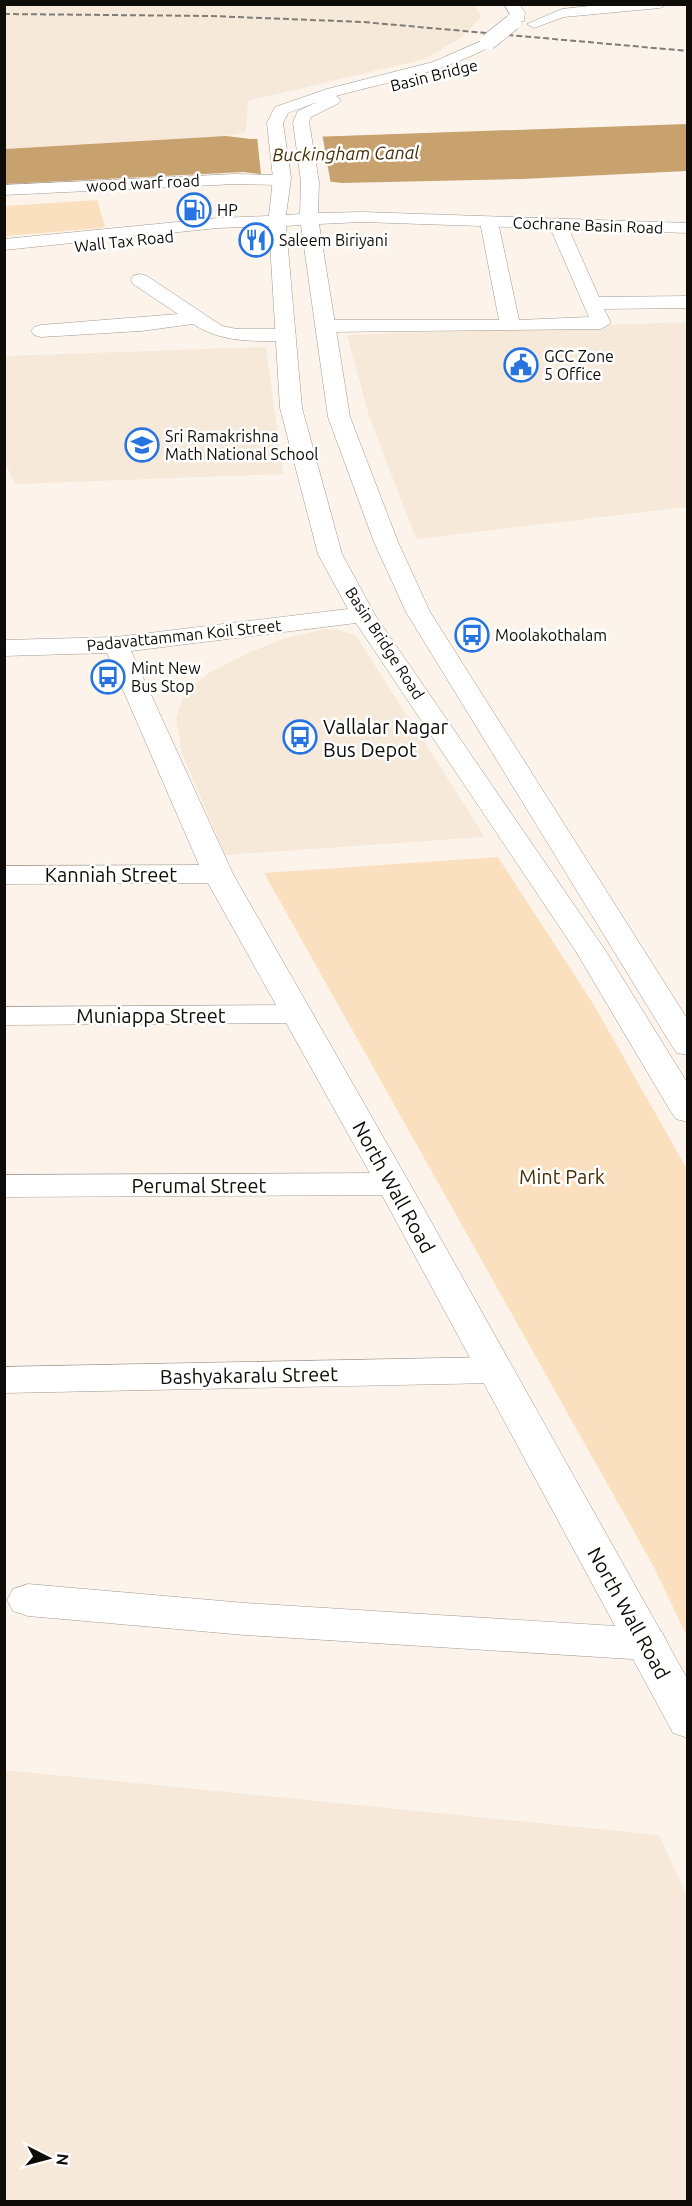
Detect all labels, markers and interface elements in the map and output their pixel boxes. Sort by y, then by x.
street label: Basin Bridge [388,55,480,95]
water label: Buckingham Canal [272,142,420,164]
street label: wood warf road [86,171,200,195]
fuel station icon: HP [176,192,212,228]
place label: HP [217,201,238,219]
street label: Cochrane Basin Road [512,213,664,237]
restaurant icon: Saleem Biriyani [238,222,274,258]
street label: Wall Tax Road [73,227,175,255]
place label: Saleem Biriyani [279,231,388,249]
public building icon: GCC Zone 5 Office [503,347,539,383]
place label: GCC Zone 5 Office [544,347,614,383]
school or university icon: Sri Ramakrishna Math National School [124,427,160,463]
place label: Sri Ramakrishna Math National School [165,427,319,463]
street label: Basin Bridge Road [342,584,428,702]
street label: Padavattamman Koil Street [86,616,283,654]
bus stop icon: Moolakothalam [454,617,490,653]
place label: Moolakothalam [495,626,607,644]
bus stop icon: Mint New Bus Stop [90,659,126,695]
place label: Mint New Bus Stop [131,659,201,695]
place label: Vallalar Nagar Bus Depot [323,715,448,761]
bus stop icon: Vallalar Nagar Bus Depot [282,719,318,755]
street label: Kanniah Street [45,863,177,886]
street label: Muniappa Street [76,1004,226,1027]
street label: North Wall Road [348,1117,440,1257]
park label: Mint Park [519,1165,605,1188]
street label: Perumal Street [132,1174,267,1197]
street label: Bashyakaralu Street [160,1362,338,1388]
street label: North Wall Road [583,1543,675,1683]
north arrow [18,2128,78,2188]
text: N [53,2153,72,2166]

